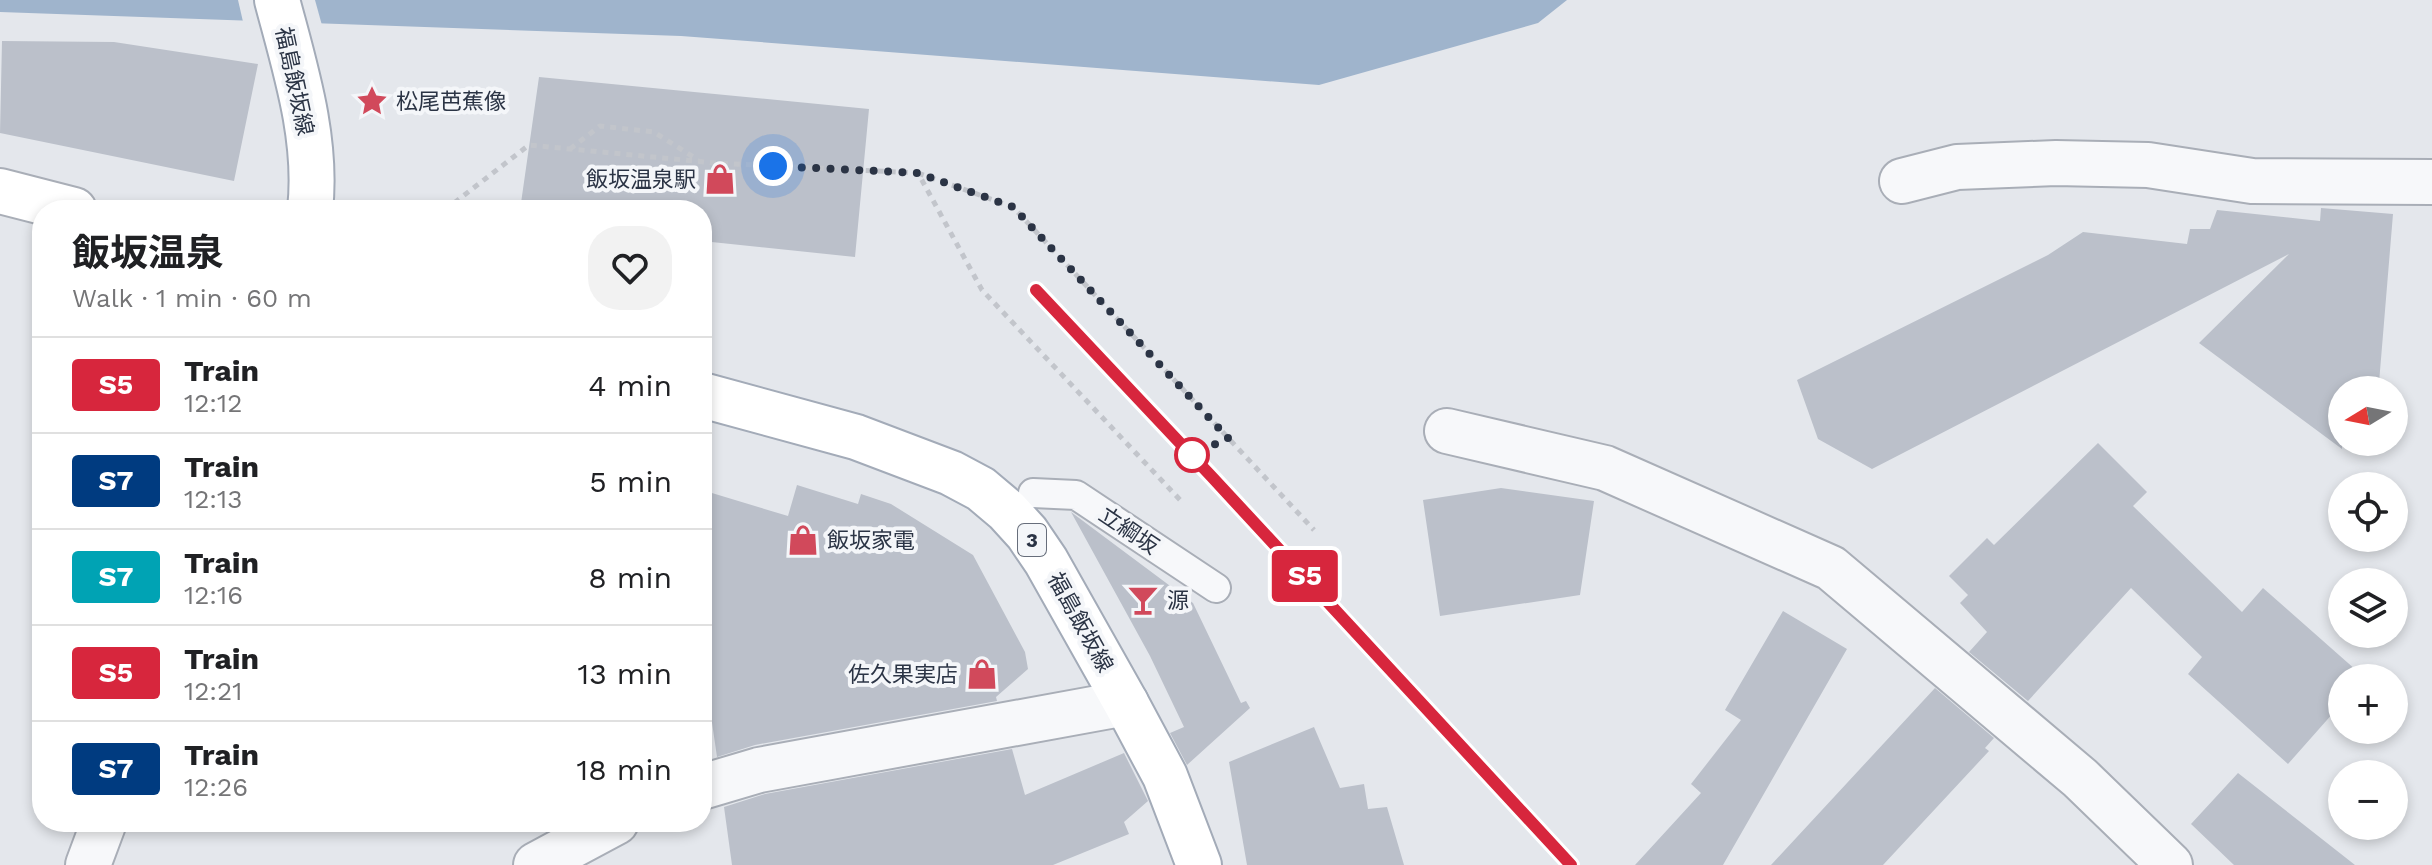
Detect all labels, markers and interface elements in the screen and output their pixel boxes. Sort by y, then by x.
street label: 福島飯坂線 [271,25,318,138]
place icon: 松尾芭蕉像 [355,84,389,118]
place label: 松尾芭蕉像 [396,89,506,114]
your location [753,146,793,186]
shop icon: 飯坂温泉駅 [703,162,737,196]
place label: 飯坂温泉駅 [586,167,696,192]
button: heart [588,226,672,310]
text: 飯坂温泉 [72,231,224,275]
text: Walk · 1 min · 60 m [72,283,312,313]
text: Train [184,353,259,388]
text: S5 [99,368,133,401]
text: 4 min [588,368,672,403]
north arrow [2328,376,2408,456]
map controls [2328,376,2408,840]
text: 12:12 [184,388,242,418]
unlabelled marker [1175,438,1209,472]
text: Train [184,449,259,484]
text: S7 [98,464,134,497]
text: 5 min [589,464,672,499]
button: locate [2328,472,2408,552]
text: 12:13 [184,484,242,514]
street label: 立綱坂 [1094,502,1163,559]
shop icon: 飯坂家電 [786,523,820,557]
road number: 3 [1018,524,1046,556]
place label: 飯坂家電 [827,528,915,553]
text: Train [184,545,259,580]
line badge: S5 [1269,550,1341,602]
text: S5 [1288,559,1322,592]
text: S7 [98,560,134,593]
text: 8 min [588,560,672,595]
street label: 福島飯坂線 [1043,568,1118,676]
button: layers [2328,568,2408,648]
text: 12:16 [184,580,243,610]
bar icon: 源 [1126,583,1160,617]
place label: 源 [1167,588,1189,613]
text: Train [184,641,259,676]
text: S5 [99,656,133,689]
text: 13 min [577,656,672,691]
shop icon: 佐久果実店 [965,657,999,691]
place label: 佐久果実店 [848,662,958,687]
button: + [2328,664,2408,744]
text: 12:21 [184,676,242,706]
text: Train [184,737,259,772]
text: S7 [98,752,134,785]
text: 18 min [576,752,672,787]
button: − [2328,760,2408,840]
text: 12:26 [184,772,248,802]

